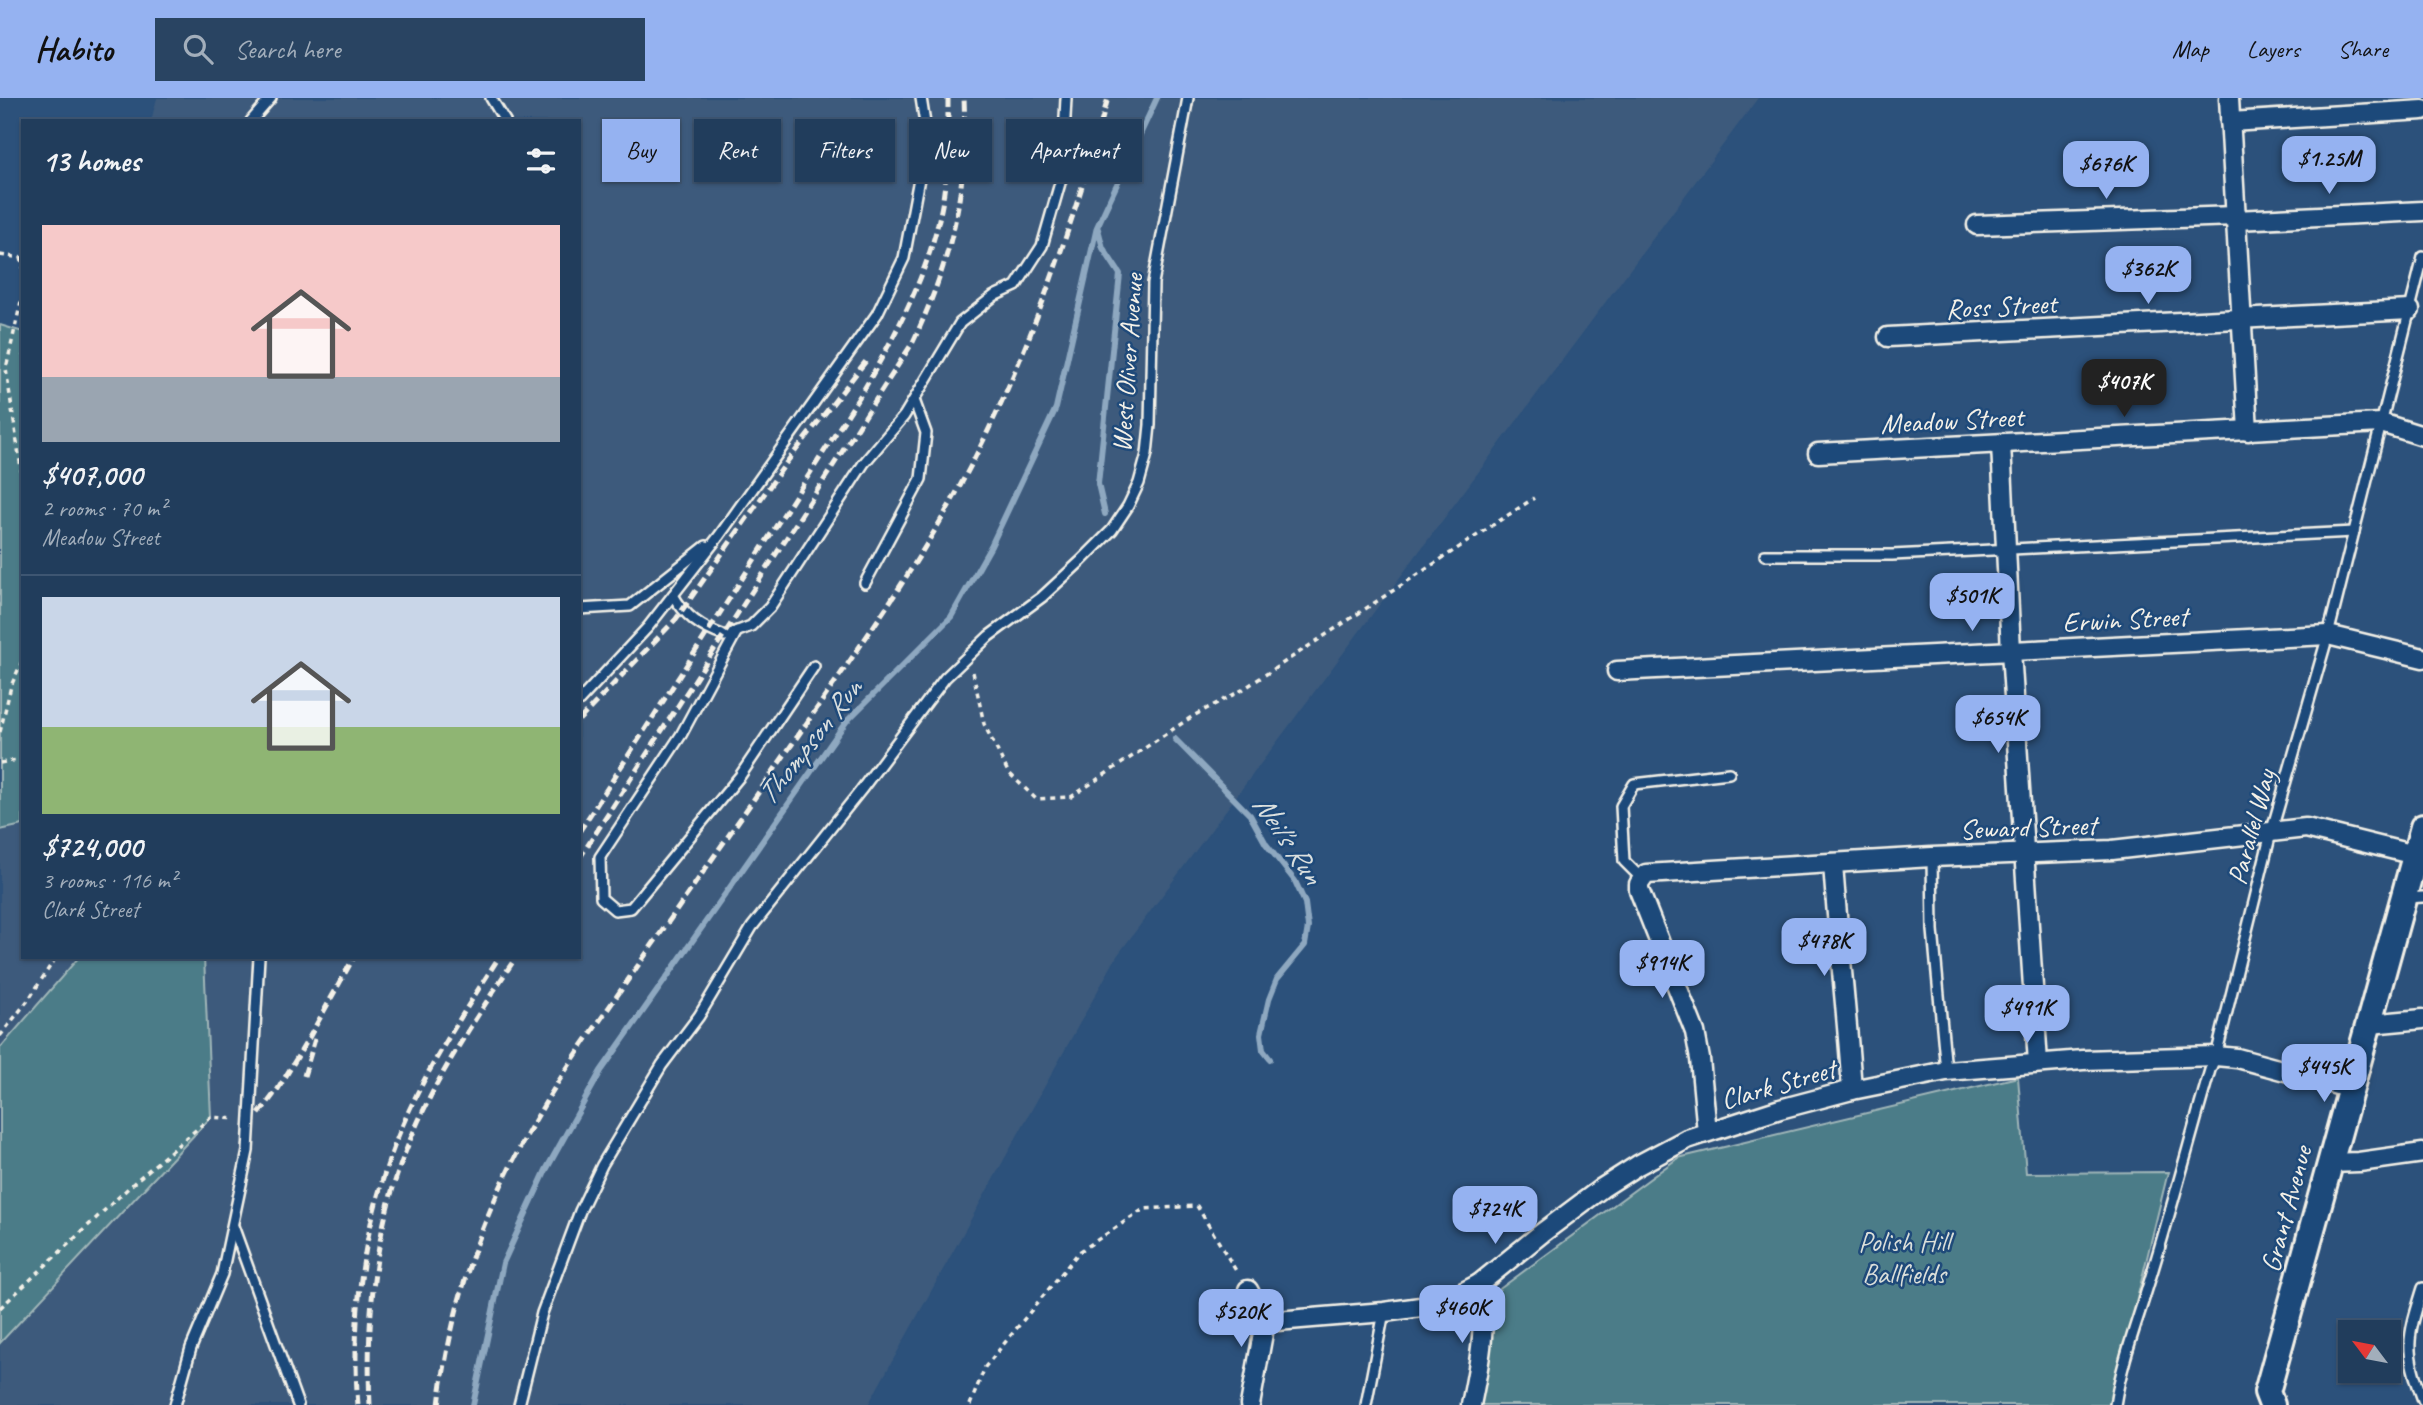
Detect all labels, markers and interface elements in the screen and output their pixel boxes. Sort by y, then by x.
search box [155,18,645,81]
text: Habito [35,28,113,70]
icon: search [179,30,217,68]
text: Search here [235,33,341,66]
text: Map [2172,34,2209,64]
text: Layers [2247,34,2300,64]
text: Share [2338,34,2388,64]
chip: Buy [602,119,680,182]
chip: Rent [694,119,781,182]
chip: Filters [795,119,895,182]
chip: New [909,119,992,182]
chip: Apartment [1006,119,1142,182]
pin: $1.25M [2272,136,2386,196]
pin: $676K [2057,141,2155,201]
text: 13 homes [42,142,140,180]
icon: filters [522,142,560,180]
text: $1.25M [2298,144,2360,173]
text: $676K [2079,149,2133,178]
pin: $362K [2099,246,2197,306]
text: $362K [2121,254,2175,283]
icon: home [238,271,364,397]
street label: West Oliver Avenue [1103,271,1151,453]
street label: Ross Street [1945,285,2060,326]
pin: $407K [2075,360,2173,419]
text: $407K [2098,367,2151,396]
street label: Meadow Street [1880,399,2027,441]
text: $407,000 [42,456,142,494]
text: 2 rooms · 70 m² [42,494,166,523]
text: Meadow Street [42,523,160,552]
pin: $501K [1923,574,2021,633]
text: $501K [1946,581,1998,610]
street label: Erwin Street [2062,598,2192,640]
icon: home [238,643,364,769]
water label: Thompson Run [748,669,872,813]
pin: $654K [1949,696,2047,755]
text: $654K [1971,703,2025,732]
street label: Parallel Way [2219,763,2284,888]
water label: Neil's Run [1244,787,1333,893]
street label: Seward Street [1959,807,2101,847]
text: $724,000 [42,828,142,866]
text: 3 rooms · 116 m² [42,866,177,895]
text: Clark Street [42,895,139,924]
pin: $478K [1775,918,1873,978]
text: $478K [1798,926,1851,955]
pin: $914K [1613,940,1711,1000]
text: $914K [1636,948,1688,977]
pin: $491K [1978,986,2076,1045]
text: $491K [2001,993,2053,1022]
pin: $445K [2275,1044,2373,1104]
street label: Clark Street [1717,1050,1843,1117]
text: $445K [2298,1052,2350,1081]
street label: Grant Avenue [2252,1140,2320,1276]
pin: $724K [1446,1186,1544,1246]
text: $724K [1469,1194,1522,1223]
park label: Polish Hill Ballfields [1858,1224,1955,1291]
pin: $460K [1413,1286,1511,1345]
pin: $520K [1192,1290,1290,1349]
text: $460K [1435,1293,1489,1322]
text: $520K [1215,1297,1267,1326]
north arrow [2338,1320,2401,1382]
map controls [2338,1320,2401,1383]

